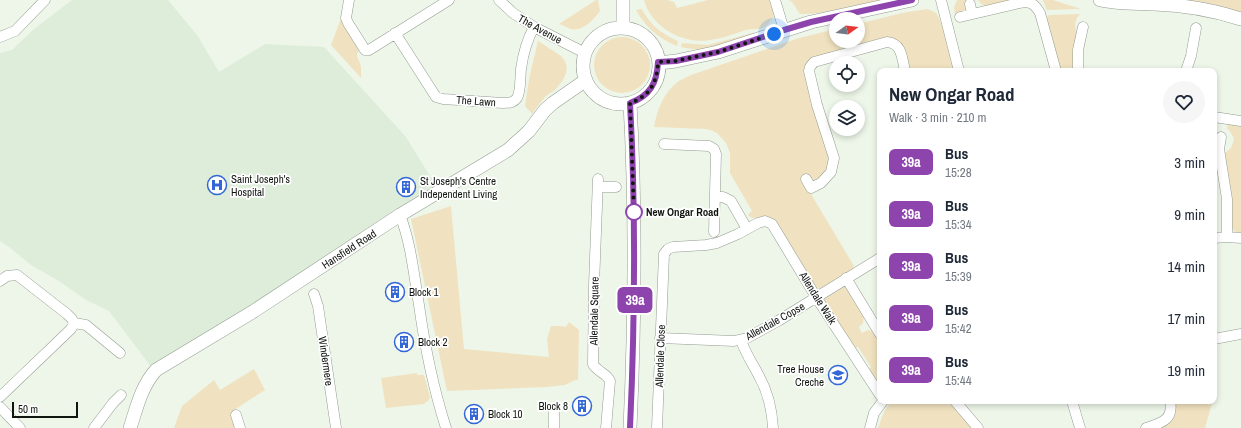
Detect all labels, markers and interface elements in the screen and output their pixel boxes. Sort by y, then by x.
street label: The Avenue [516,11,564,47]
north arrow [829,12,865,48]
map controls [829,12,865,136]
your location [764,24,784,44]
button: locate [829,56,865,92]
text: New Ongar Road [889,81,1015,107]
button: heart [1163,81,1205,123]
street label: The Lawn [456,93,496,109]
button: layers [829,100,865,136]
text: Walk · 3 min · 210 m [889,109,986,126]
text: Bus [945,143,968,164]
text: 3 min [1174,152,1205,173]
text: 39a [901,153,921,171]
text: 15:28 [945,164,972,181]
place label: Saint Joseph's Hospital [231,172,290,199]
hospital icon: Saint Joseph's Hospital [206,174,228,196]
place label: St Joseph's Centre Independent Living [420,174,497,201]
building icon: St Joseph's Centre Independent Living [395,176,417,198]
text: Bus [945,195,968,216]
marker: New Ongar Road [625,203,643,221]
text: 9 min [1174,204,1205,225]
place label: New Ongar Road [646,205,719,219]
text: 39a [901,205,921,223]
text: 15:34 [945,216,972,233]
street label: Hansfield Road [319,226,379,272]
text: Bus [945,247,968,268]
text: 14 min [1167,256,1205,277]
text: 39a [901,257,921,275]
street label: Allendale Walk [796,268,840,327]
text: 15:39 [945,268,972,285]
street label: Allendale Square [586,277,602,346]
building icon: Block 1 [384,281,406,303]
place label: Block 1 [409,285,439,299]
line badge: 39a [612,287,658,313]
text: 39a [625,291,645,309]
street label: Allendale Copse [742,299,807,344]
text: Bus [945,299,968,320]
text: 17 min [1167,308,1205,329]
text: 39a [901,309,921,327]
text: 15:42 [945,320,972,337]
street label: Allendale Close [652,324,668,389]
building icon: Block 2 [393,331,415,353]
street label: Windermere [316,335,336,387]
place label: Block 2 [418,335,448,349]
text: Bus [945,351,968,372]
text: 19 min [1167,360,1205,381]
text: 39a [901,361,921,379]
place label: Tree House Creche [777,362,824,389]
school or university icon: Tree House Creche [827,364,849,386]
text: 15:44 [945,372,972,389]
building icon: Block 8 [571,395,593,417]
place label: Block 8 [538,399,568,413]
scale bar [12,400,78,419]
text: 50 m [18,402,38,416]
building icon: Block 10 [463,403,485,425]
place label: Block 10 [488,407,523,421]

